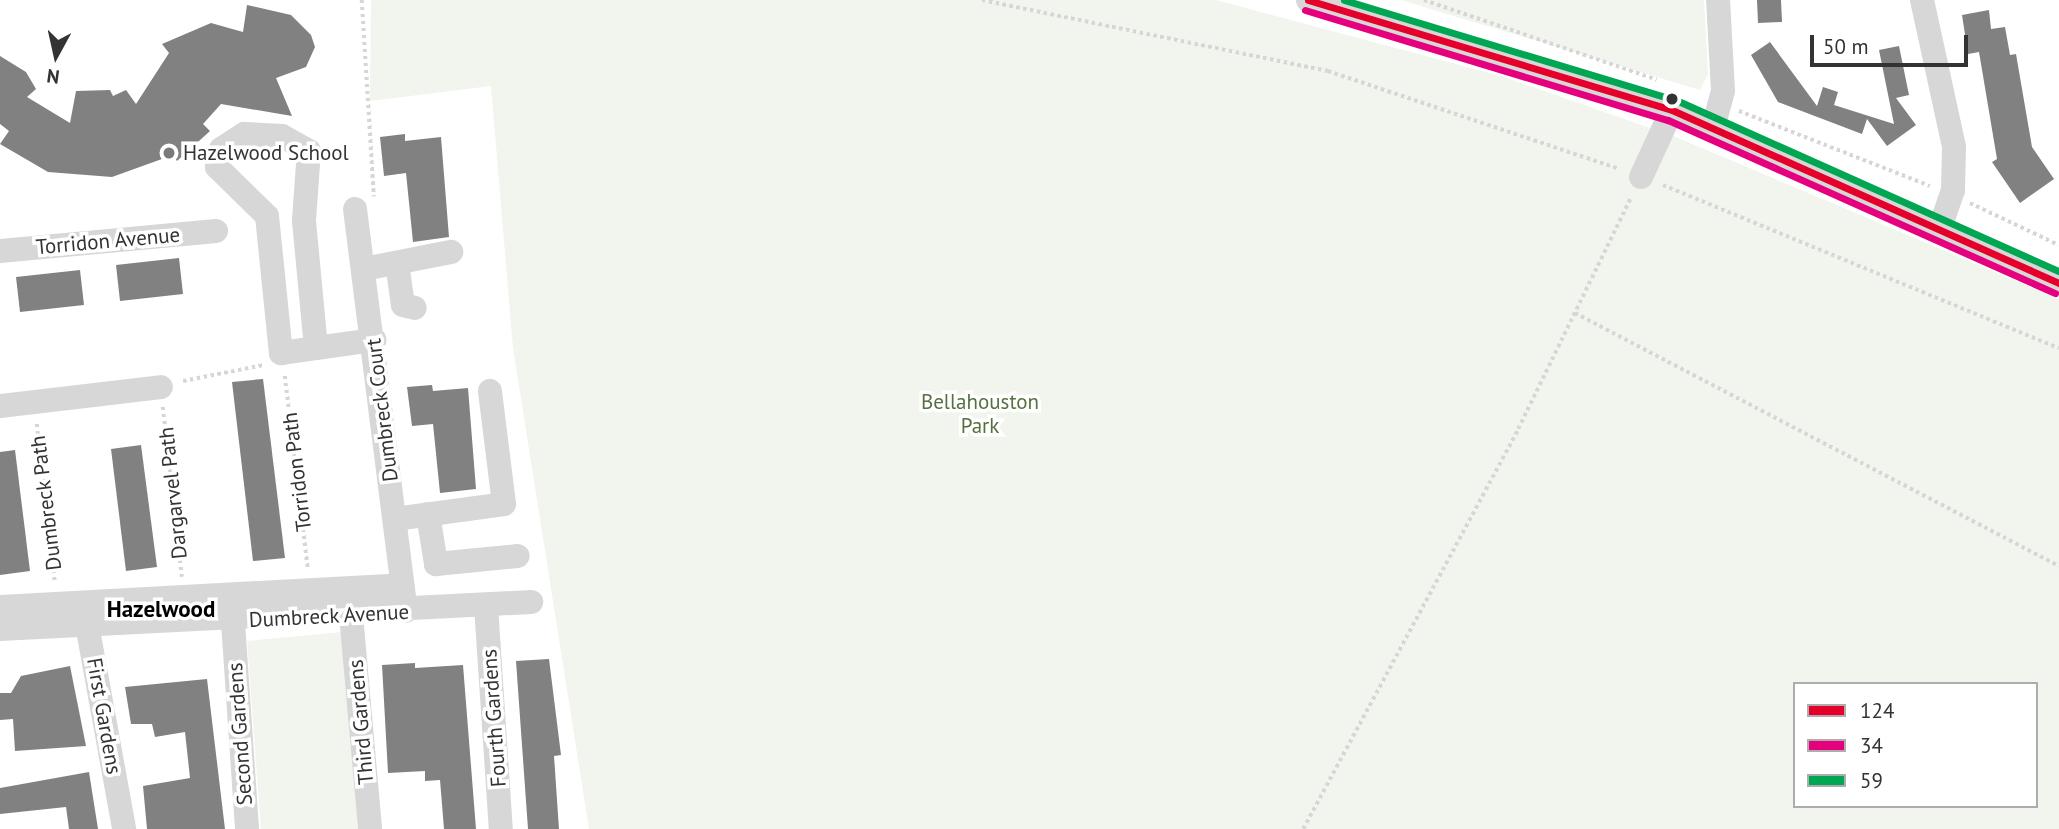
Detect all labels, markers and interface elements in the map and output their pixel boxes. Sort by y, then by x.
north arrow [21,21,91,91]
scale bar [1814,21,1972,65]
text: 50 m [1823,33,1869,60]
text: N [45,64,61,90]
unlabelled marker [1665,92,1679,106]
place label: Hazelwood School [183,140,349,166]
marker: Hazelwood School [161,145,177,161]
street label: Torridon Avenue [34,222,182,260]
street label: Dumbreck Court [361,337,403,483]
park label: Bellahouston Park [921,389,1039,439]
street label: Torridon Path [277,411,317,533]
street label: Dargarvel Path [154,426,192,560]
street label: Dumbreck Path [25,434,67,572]
district label: Hazelwood [107,595,215,623]
street label: Dumbreck Avenue [248,599,410,633]
street label: Fourth Gardens [477,648,511,788]
street label: First Gardens [81,656,127,776]
street label: Third Gardens [343,658,379,786]
street label: Second Gardens [222,662,258,806]
legend [1793,682,2038,808]
text: 124 [1860,697,1894,724]
text: 34 [1860,732,1883,759]
text: 59 [1860,767,1883,794]

